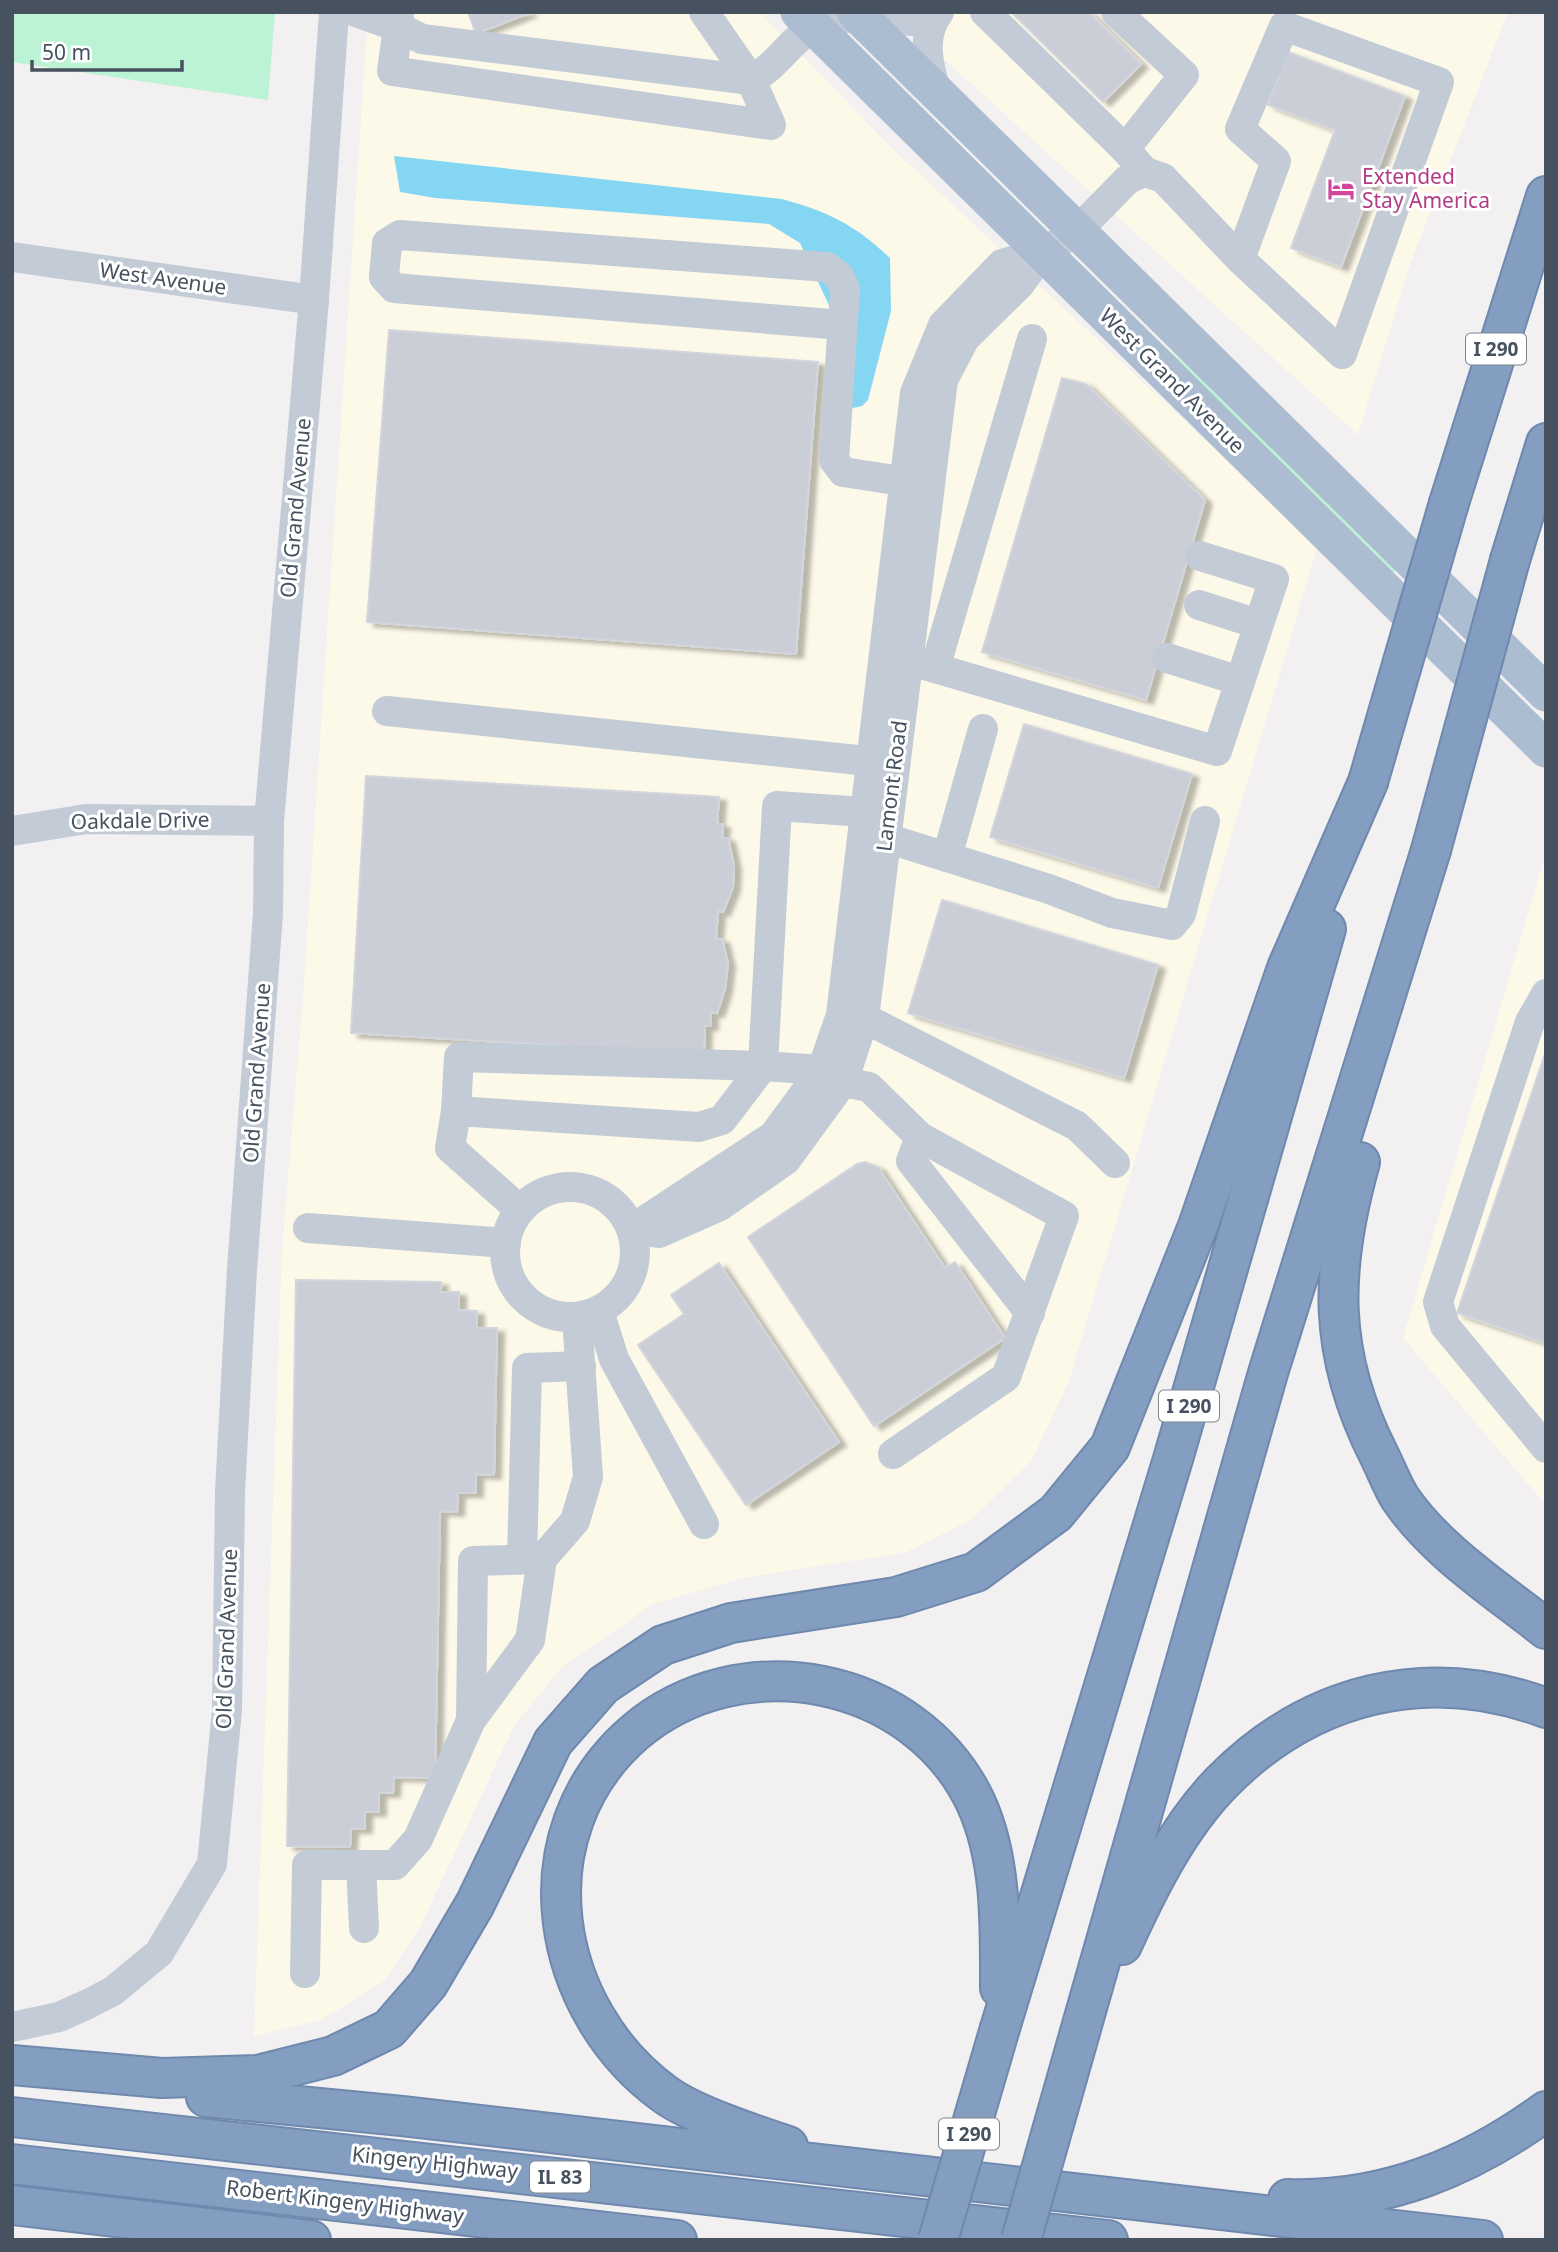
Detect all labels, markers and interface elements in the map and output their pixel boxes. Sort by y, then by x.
scale bar [32,28,182,72]
text: 50 m [42,38,91,66]
place label: Extended Stay America [1362,162,1490,214]
hotel icon: Extended Stay America [1326,174,1356,204]
street label: West Avenue [98,255,228,301]
street label: West Grand Avenue [1094,302,1251,459]
road number: I 290 [1466,334,1526,364]
street label: Old Grand Avenue [273,417,317,599]
street label: Lamont Road [869,719,913,853]
street label: Oakdale Drive [70,805,210,835]
street label: Old Grand Avenue [236,982,276,1164]
road number: I 290 [1159,1390,1219,1422]
street label: Old Grand Avenue [209,1548,243,1730]
road number: I 290 [939,2118,999,2150]
street label: Kingery Highway [351,2139,520,2185]
road number: IL 83 [530,2162,590,2192]
street label: Robert Kingery Highway [225,2173,466,2230]

